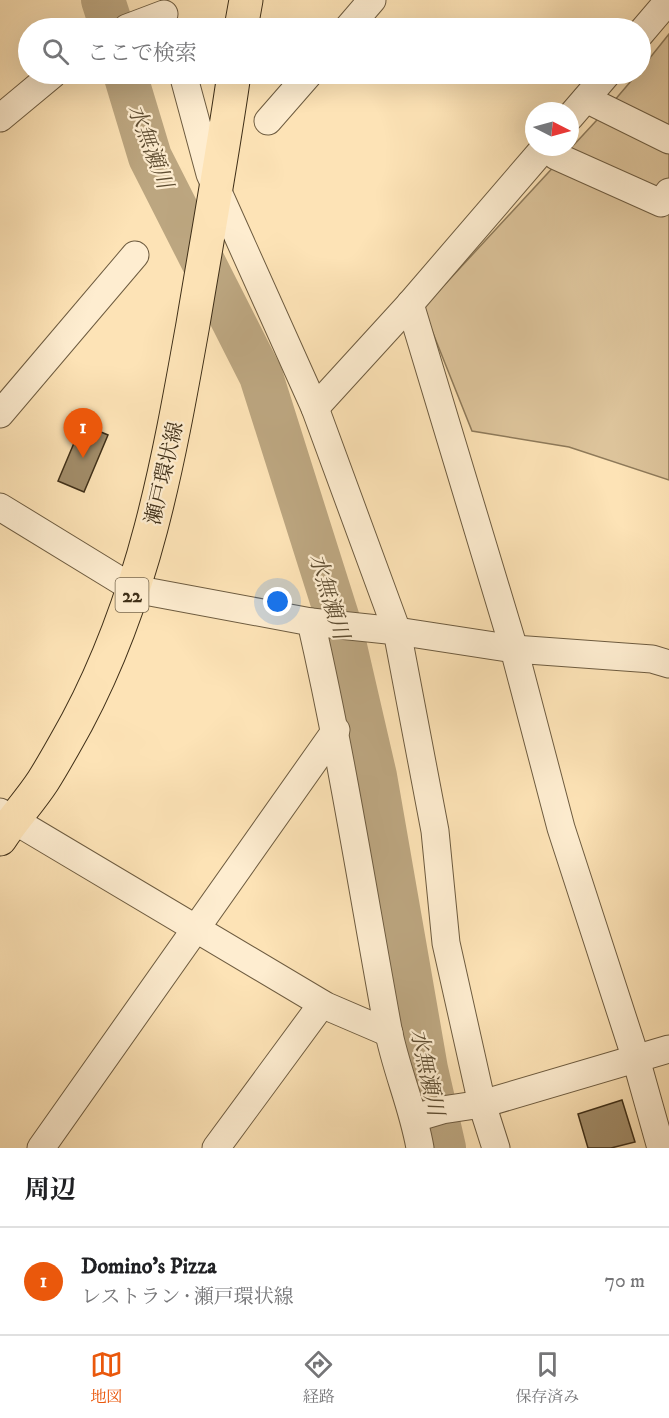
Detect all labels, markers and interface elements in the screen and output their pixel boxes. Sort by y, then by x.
search box [18,18,651,84]
icon: search [39,35,72,68]
text: ここで検索 [87,40,197,67]
water label: 水無瀬川 [121,101,179,194]
north arrow [525,102,579,156]
pin: 1 [64,408,103,458]
street label: 瀬戸環状線 [140,419,189,527]
water label: 水無瀬川 [303,550,355,644]
road number: 22 [116,578,148,612]
your location [263,587,292,616]
water label: 水無瀬川 [404,1026,449,1120]
text: 周辺 [24,1174,76,1207]
text: Domino's Pizza [81,1253,217,1280]
text: 1 [40,1269,47,1294]
text: 70 m [604,1269,645,1294]
text: レストラン · 瀬戸環状線 [81,1285,294,1310]
tab: 地図 [90,1348,123,1407]
tab: 経路 [302,1348,335,1407]
tab: 保存済み [515,1348,579,1407]

